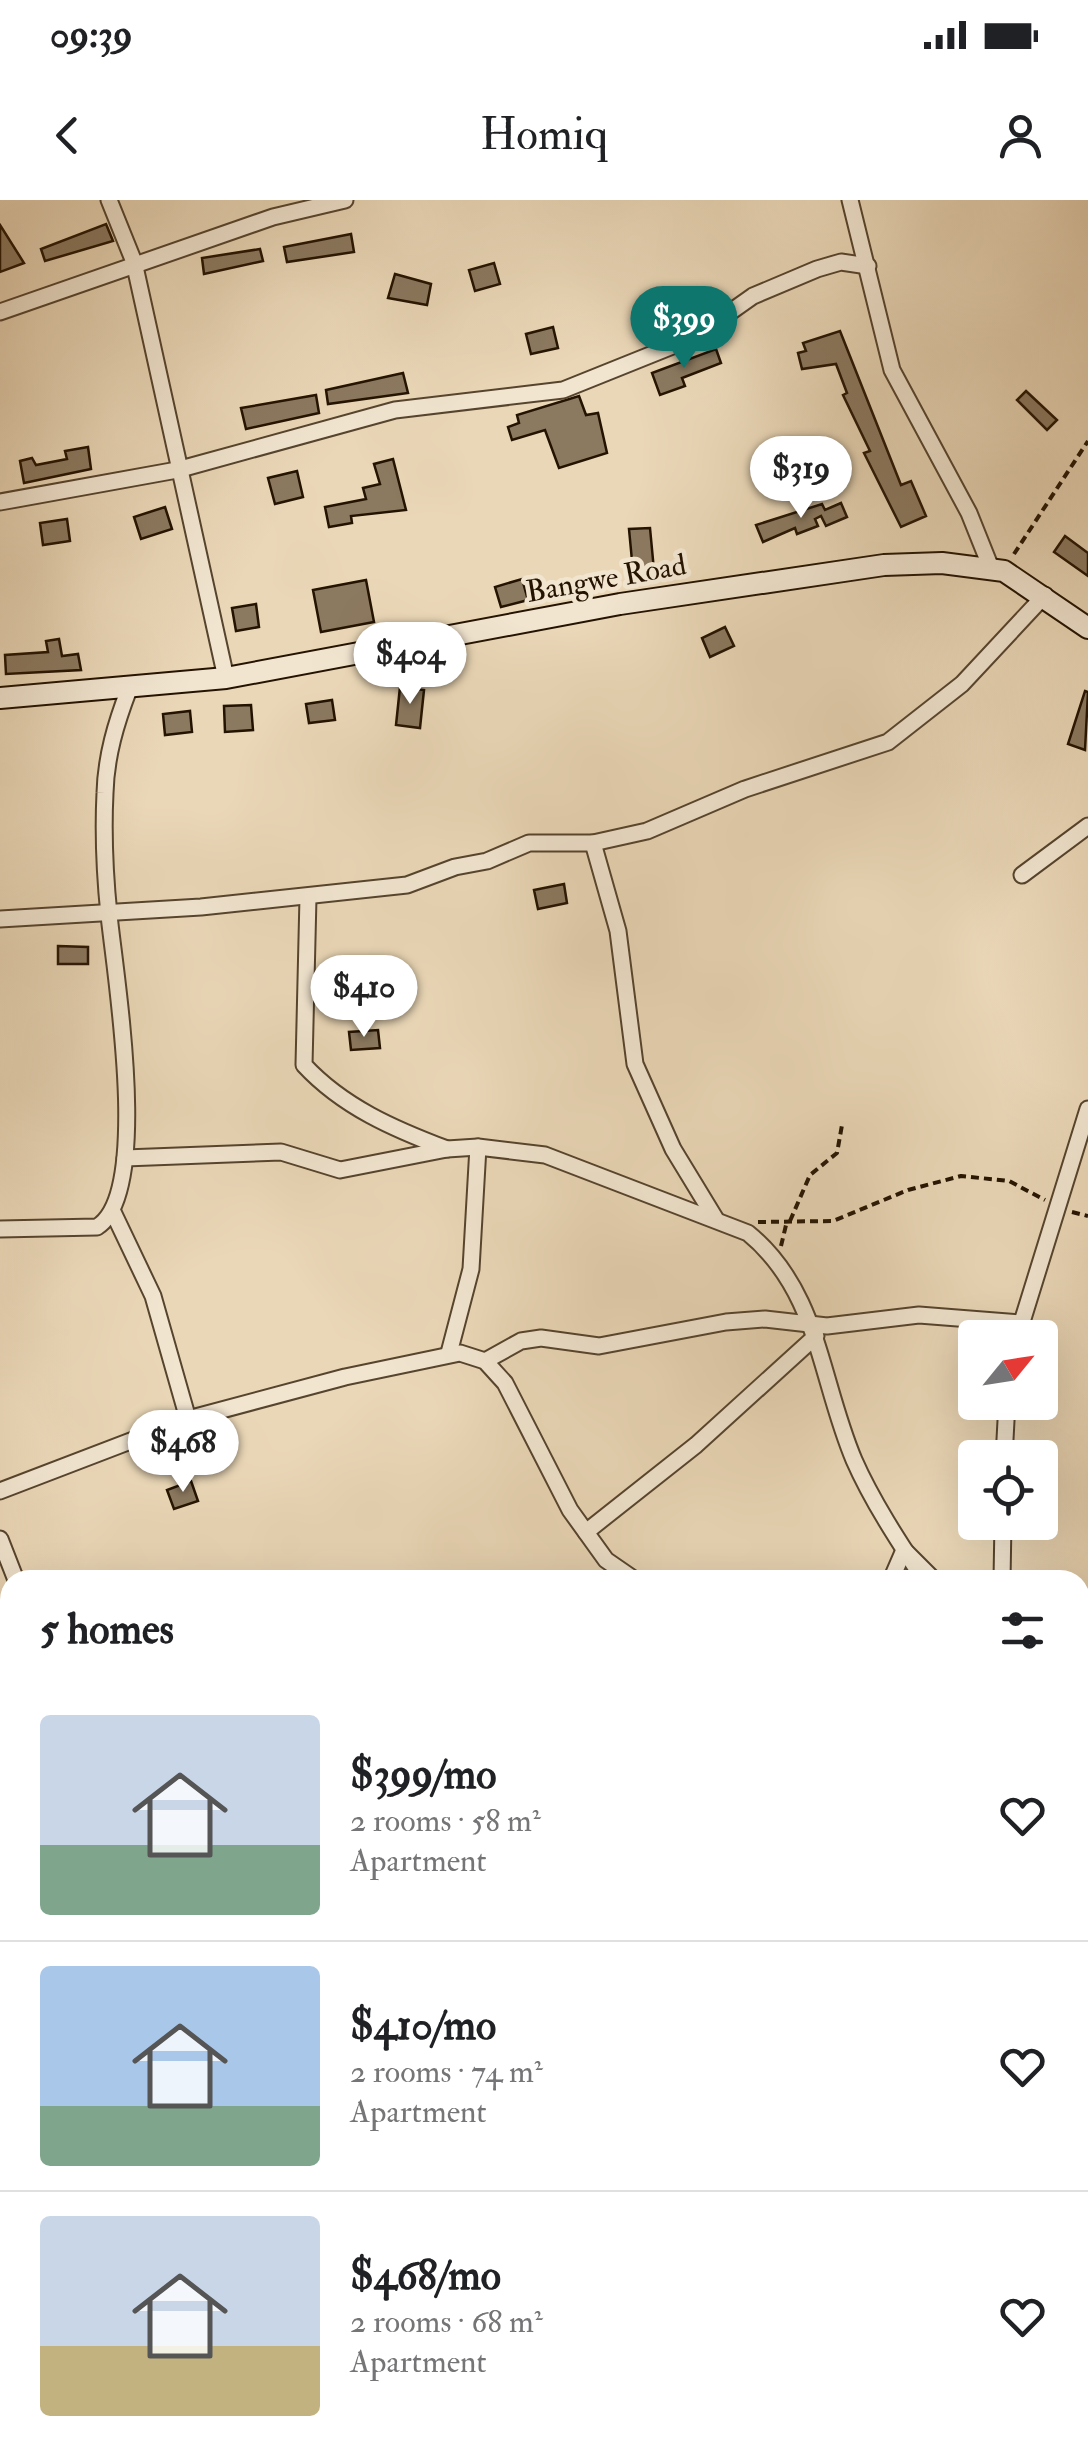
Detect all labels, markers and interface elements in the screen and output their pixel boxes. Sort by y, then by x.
text: 09:39 [50,11,132,59]
text: Homiq [480,107,608,163]
icon: back [40,108,95,163]
icon: person [993,108,1048,163]
pin: $399 [625,286,743,371]
text: $399 [652,298,716,338]
pin: $319 [742,436,860,521]
text: $319 [772,448,830,488]
street label: Bangwe Road [523,546,689,611]
pin: $404 [351,622,469,707]
text: $404 [376,634,444,674]
pin: $410 [305,955,423,1040]
text: $410 [332,967,396,1007]
north arrow [958,1320,1058,1420]
map controls [958,1320,1058,1540]
pin: $468 [124,1410,242,1495]
text: $468 [150,1422,216,1462]
button: locate [958,1440,1058,1540]
icon: filters [995,1603,1050,1658]
text: 5 homes [40,1604,174,1656]
text: $399/mo [350,1749,497,1801]
icon: home [120,1755,240,1875]
icon: heart [995,1788,1050,1843]
text: 2 rooms · 58 m² [350,1801,541,1841]
text: Apartment [350,1841,487,1881]
text: $410/mo [350,2000,496,2052]
icon: home [120,2006,240,2126]
icon: heart [995,2039,1050,2094]
text: 2 rooms · 74 m² [350,2052,543,2092]
text: Apartment [350,2092,487,2132]
text: $468/mo [350,2250,501,2302]
icon: home [120,2256,240,2376]
icon: heart [995,2289,1050,2344]
text: 2 rooms · 68 m² [350,2302,543,2342]
text: Apartment [350,2342,487,2382]

